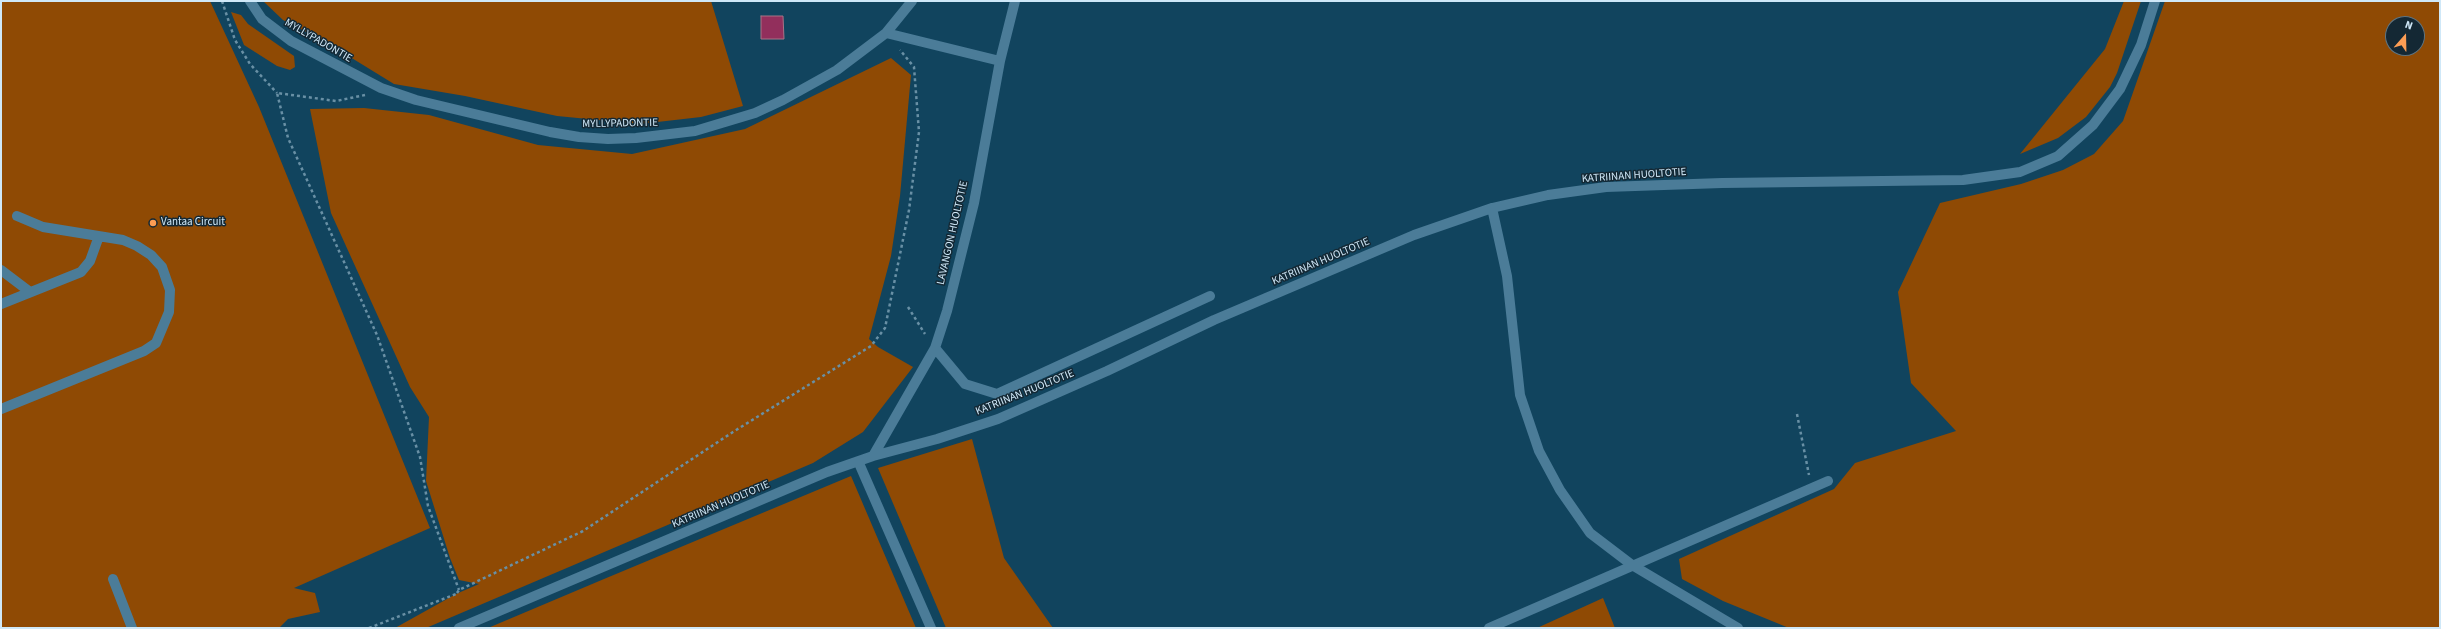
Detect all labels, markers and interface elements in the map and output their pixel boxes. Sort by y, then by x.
street label: MYLLYPADONTIE [282,16,354,66]
north arrow [2385,16,2425,56]
text: N [2403,17,2415,33]
street label: MYLLYPADONTIE [582,117,658,131]
street label: KATRIINAN HUOLTOTIE [1581,166,1687,186]
street label: LAVANGON HUOLTOTIE [935,180,971,286]
place label: Vantaa Circuit [161,216,225,230]
marker: Vantaa Circuit [148,218,158,228]
street label: KATRIINAN HUOLTOTIE [1270,235,1372,289]
street label: KATRIINAN HUOLTOTIE [974,367,1076,419]
street label: KATRIINAN HUOLTOTIE [670,478,772,532]

